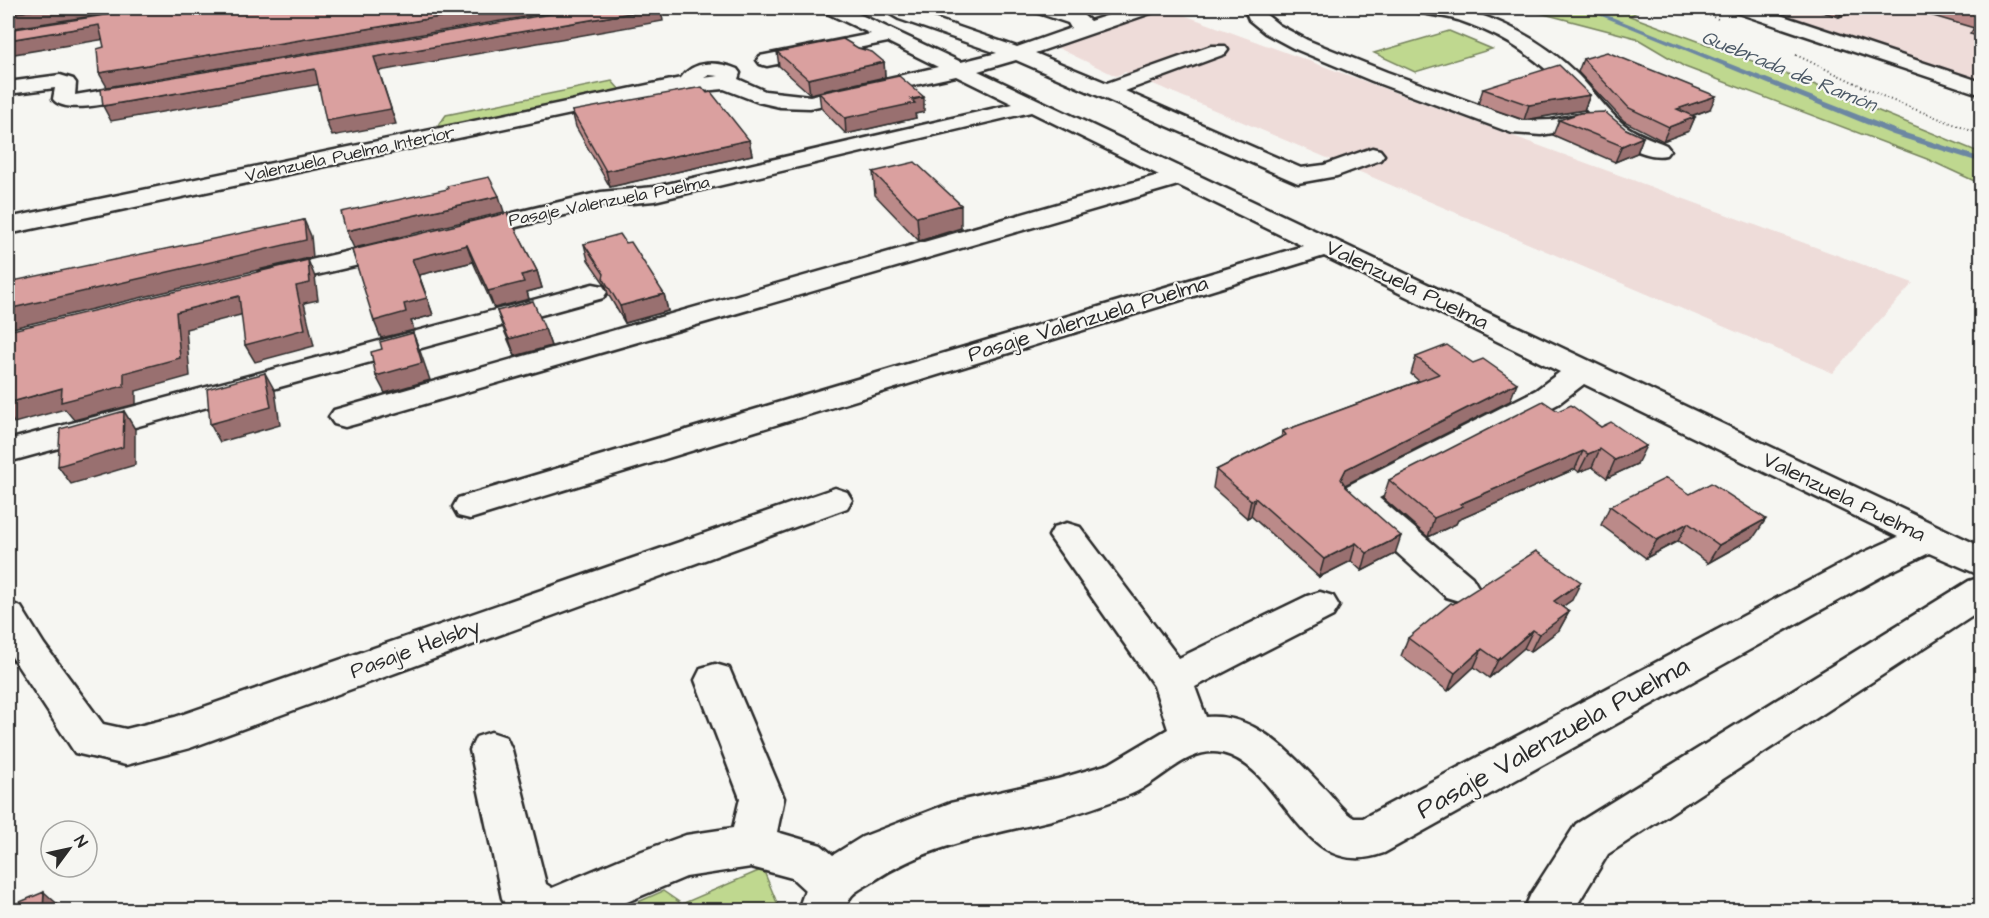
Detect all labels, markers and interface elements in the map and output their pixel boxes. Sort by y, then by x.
water label: Quebrada de Ramón [1697,23,1883,120]
street label: Valenzuela Puelma Interior [243,120,457,188]
street label: Pasaje Valenzuela Puelma [506,169,712,233]
street label: Valenzuela Puelma [1320,232,1494,338]
street label: Pasaje Valenzuela Puelma [964,268,1212,370]
street label: Valenzuela Puelma [1757,444,1931,550]
street label: Pasaje Helsby [346,611,485,688]
street label: Pasaje Valenzuela Puelma [1410,647,1696,829]
north arrow [39,819,99,879]
text: N [69,831,93,852]

